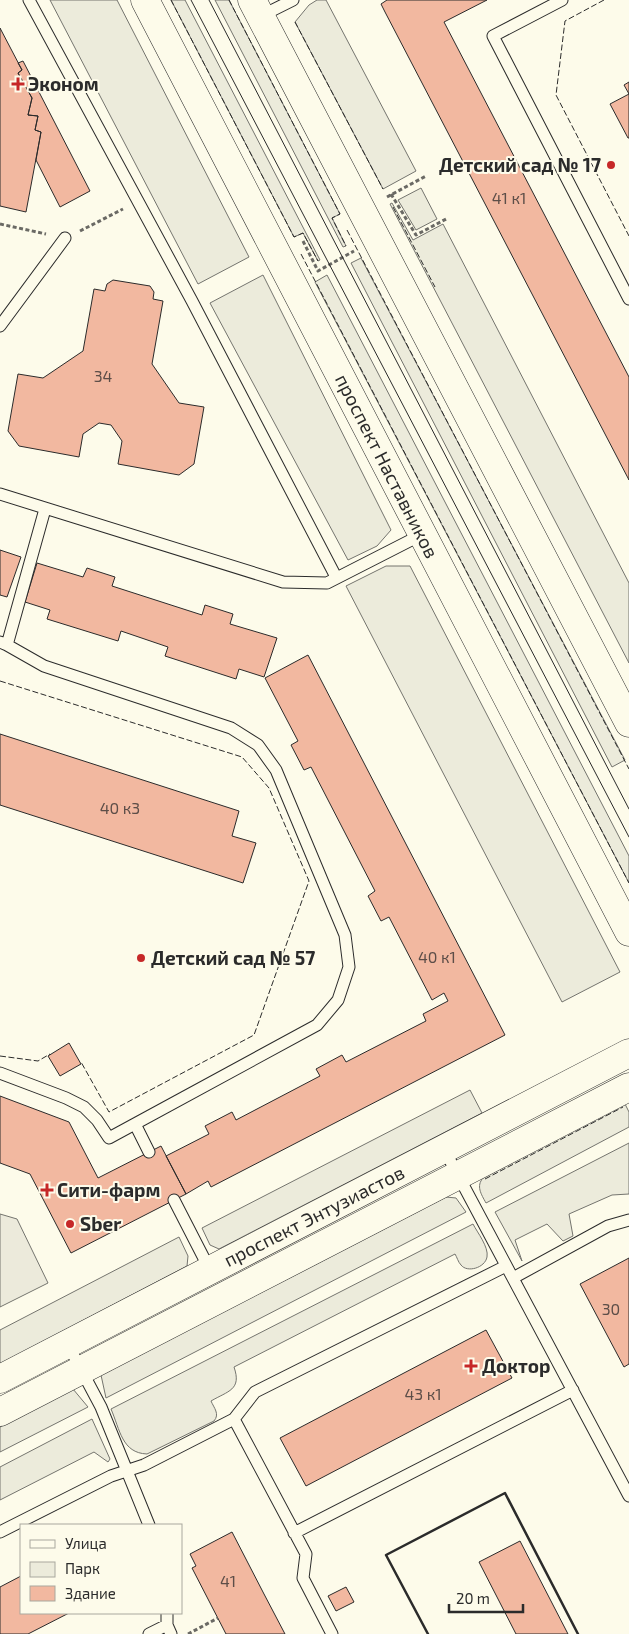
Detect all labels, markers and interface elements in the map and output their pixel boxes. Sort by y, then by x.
place label: Эконом [28,72,99,95]
marker: Эконом [12,78,24,90]
place label: Детский сад № 17 [439,153,601,176]
marker: Детский сад № 17 [605,159,617,171]
house number: 41 к1 [492,188,526,207]
house number: 34 [94,366,113,385]
street label: проспект Наставников [331,370,444,562]
house number: 40 к3 [100,798,140,817]
place label: Детский сад № 57 [151,946,315,969]
house number: 40 к1 [418,947,456,966]
marker: Детский сад № 57 [135,952,147,964]
street label: проспект Энтузиастов [220,1160,408,1272]
place label: Сити-фарм [57,1178,161,1201]
marker: Сити-фарм [41,1184,53,1196]
place label: Sber [80,1212,121,1235]
marker: Sber [64,1218,76,1230]
house number: 30 [602,1299,620,1318]
place label: Доктор [482,1354,550,1377]
marker: Доктор [464,1359,478,1373]
house number: 43 к1 [404,1384,442,1403]
legend [20,1524,182,1614]
text: Улица [65,1534,107,1552]
text: Парк [65,1559,100,1577]
house number: 41 [220,1571,236,1590]
scale bar [449,1582,523,1614]
text: Здание [65,1584,116,1602]
text: 20 m [456,1589,490,1607]

